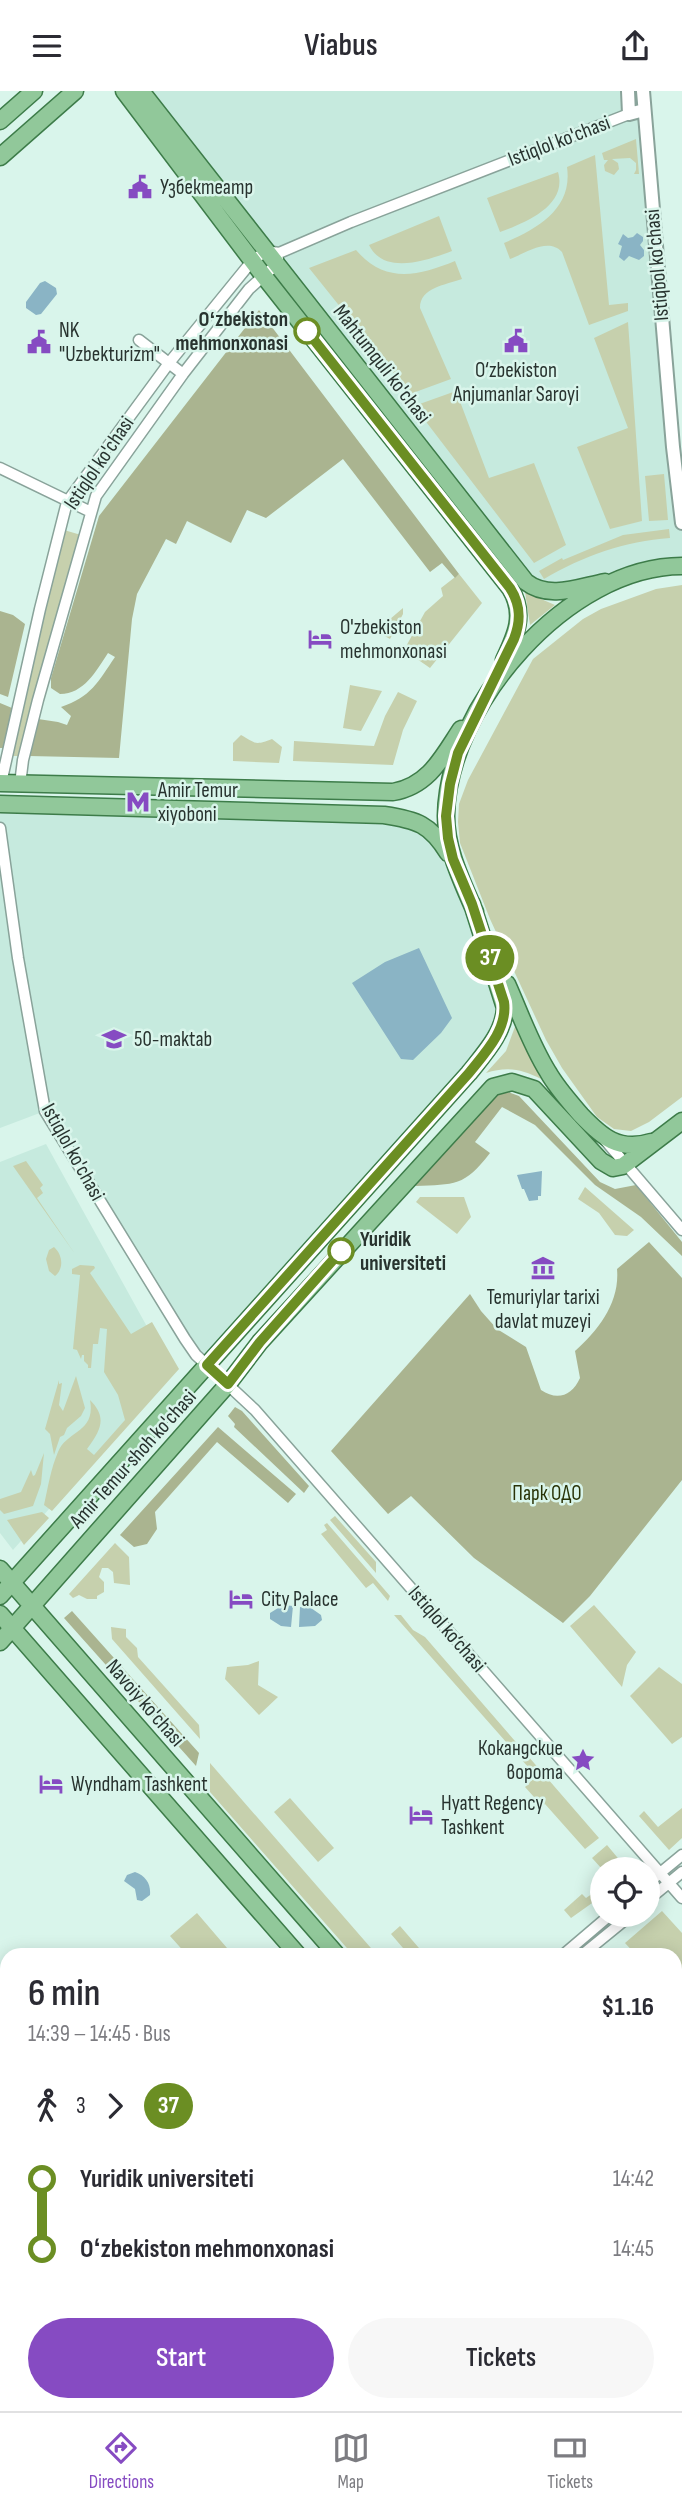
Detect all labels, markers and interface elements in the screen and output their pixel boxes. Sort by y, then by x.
text: Viabus [304,26,378,65]
icon: menu [28,27,66,65]
icon: share [616,27,654,65]
street label: Istiqlol ko'chasi [504,110,614,172]
public building icon: Узбектеатр [126,173,154,201]
place label: Узбектеатр [160,175,253,200]
street label: Istiqbol ko'chasi [640,208,674,322]
street label: Mahtumquli ko'chasi [328,300,436,428]
place label: Oʻzbekiston mehmonxonasi [176,307,288,356]
place label: NK "Uzbekturizm" [59,318,160,367]
marker: Oʻzbekiston mehmonxonasi [294,318,320,344]
public building icon: O‘zbekiston Anjumanlar Saroyi [502,327,530,355]
public building icon: NK "Uzbekturizm" [25,328,53,356]
place label: O‘zbekiston Anjumanlar Saroyi [452,358,579,407]
street label: Istiqlol ko'chasi [59,412,139,514]
place label: O'zbekiston mehmonxonasi [340,615,447,664]
hotel icon: O'zbekiston mehmonxonasi [306,625,334,653]
place label: Amir Temur xiyoboni [157,778,238,827]
metro station icon: Amir Temur xiyoboni [124,788,152,816]
line badge: 37 [458,935,522,981]
text: 37 [479,943,501,972]
school or university icon: 50-maktab [100,1025,128,1053]
place label: 50-maktab [134,1027,212,1052]
street label: Istiqlol ko'chasi [36,1099,110,1205]
place label: Yuridik universiteti [360,1227,446,1276]
marker: Yuridik universiteti [328,1238,354,1264]
museum icon: Temuriylar tarixi davlat muzeyi [529,1254,557,1282]
place label: Temuriylar tarixi davlat muzeyi [486,1285,600,1334]
street label: Amir Temur shoh ko'chasi [64,1385,202,1534]
park label: Парк ОДО [512,1481,582,1506]
street label: Istiqlol ko‘chasi [403,1581,491,1677]
hotel icon: City Palace [227,1585,255,1613]
place label: City Palace [261,1587,338,1612]
street label: Navoiy ko'chasi [100,1654,190,1752]
place label: Кокандские ворота [478,1736,563,1785]
place icon: Кокандские ворота [569,1746,597,1774]
hotel icon: Wyndham Tashkent [37,1770,65,1798]
place label: Wyndham Tashkent [71,1772,208,1797]
place label: Hyatt Regency Tashkent [441,1791,544,1840]
hotel icon: Hyatt Regency Tashkent [407,1801,435,1829]
map controls [590,1857,660,1927]
button: locate [590,1857,660,1927]
text: 6 min [28,1971,100,2016]
text: $1.16 [601,1992,654,2023]
text: 14:39 – 14:45 · Bus [28,2020,171,2048]
icon: walk [28,2087,66,2125]
icon: forward [96,2087,134,2125]
text: 37 [158,2091,179,2120]
text: 3 [76,2092,86,2120]
text: Yuridik universiteti [80,2164,254,2195]
text: 14:42 [613,2165,654,2193]
text: Oʻzbekiston mehmonxonasi [80,2234,334,2265]
text: 14:45 [613,2235,654,2263]
button: Start [28,2318,334,2398]
button: Tickets [348,2318,654,2398]
tab: Directions [89,2429,154,2494]
tab: Map [332,2429,370,2494]
tab: Tickets [547,2429,593,2494]

